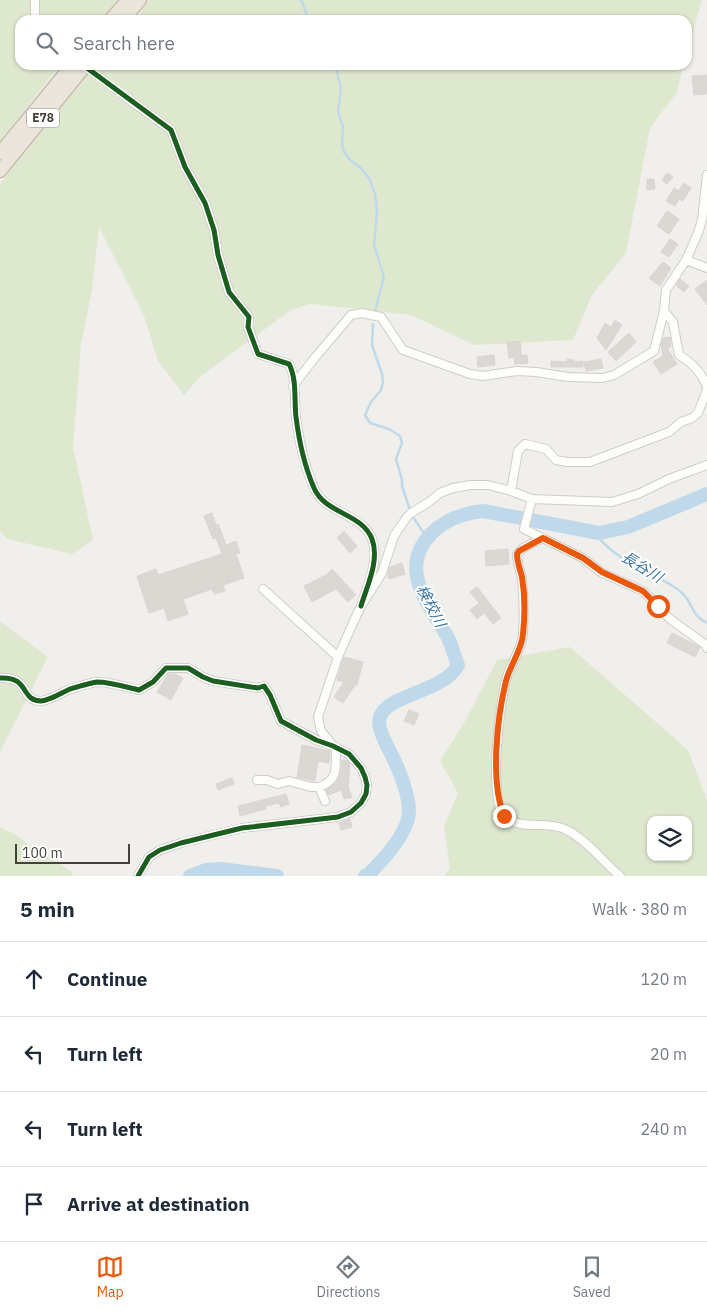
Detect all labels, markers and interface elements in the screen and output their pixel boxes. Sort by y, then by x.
search box [15,15,692,70]
icon: search [33,29,61,57]
text: Search here [73,31,175,55]
road number: E78 [27,109,59,128]
water label: 長谷川 [618,547,668,587]
water label: 検校川 [413,581,451,632]
route start [647,595,670,618]
route end [493,805,516,828]
map controls [647,816,692,861]
button: layers [647,816,692,861]
scale bar [15,841,130,864]
text: 100 m [22,844,63,862]
text: 5 min [20,895,75,923]
text: Walk · 380 m [592,899,687,919]
icon: ahead [20,965,48,993]
text: Continue [67,967,147,991]
text: 120 m [640,969,687,989]
icon: left [20,1040,48,1068]
text: Turn left [67,1042,143,1066]
text: 20 m [650,1044,687,1064]
icon: left [20,1115,48,1143]
text: Turn left [67,1117,143,1141]
text: 240 m [640,1119,687,1139]
icon: arrive [20,1190,48,1218]
text: Arrive at destination [67,1192,250,1216]
tab: Map [96,1253,124,1301]
tab: Directions [317,1253,380,1301]
tab: Saved [573,1253,611,1301]

